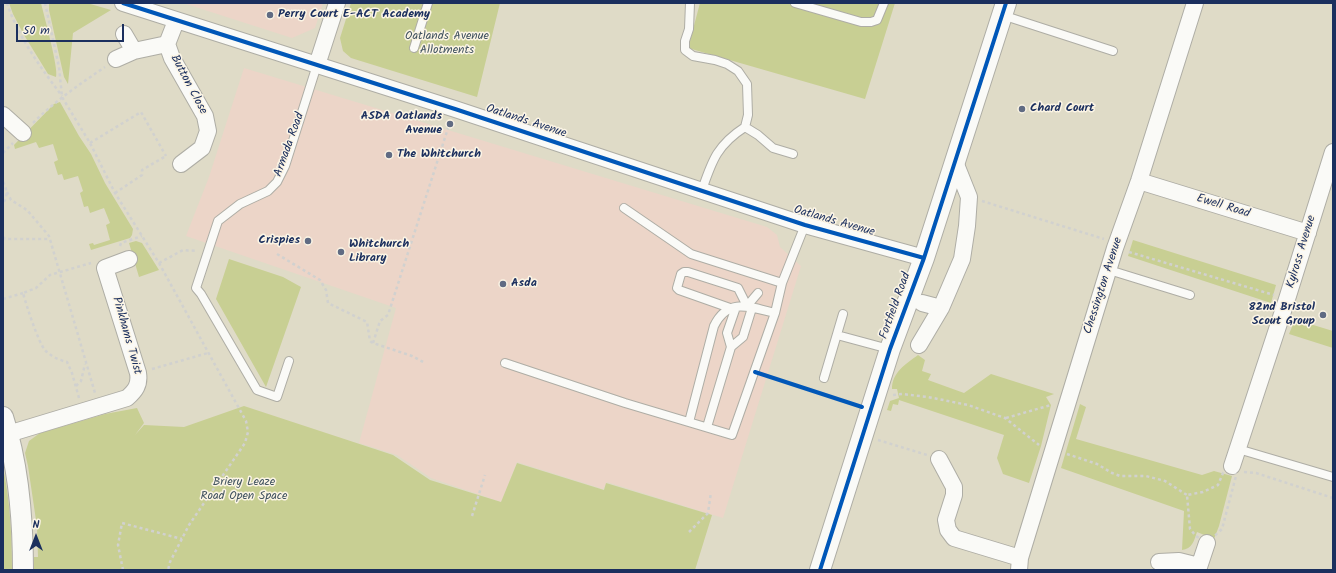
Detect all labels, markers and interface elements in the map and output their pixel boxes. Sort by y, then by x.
place label: Perry Court E-ACT Academy [278,8,430,22]
marker: Perry Court E-ACT Academy [265,10,275,20]
scale bar [18,16,126,42]
text: 50 m [23,21,50,40]
park label: Oatlands Avenue Allotments [405,30,489,58]
street label: Button Close [166,53,210,117]
street label: Oatlands Avenue [484,102,568,142]
place label: Chard Court [1030,102,1094,116]
marker: Chard Court [1017,104,1027,114]
place label: ASDA Oatlands Avenue [361,110,442,138]
street label: Armada Road [272,111,308,179]
marker: ASDA Oatlands Avenue [445,119,455,129]
place label: The Whitchurch [397,148,481,162]
marker: The Whitchurch [384,150,394,160]
street label: Ewell Road [1194,192,1252,222]
street label: Oatlands Avenue [792,204,876,240]
street label: Kylross Avenue [1284,214,1320,290]
place label: Crispies [258,234,300,248]
marker: Crispies [303,236,313,246]
street label: Chessington Avenue [1082,236,1126,336]
place label: Whitchurch Library [349,238,409,266]
marker: Whitchurch Library [336,247,346,257]
street label: Fortfield Road [877,271,915,341]
place label: Asda [511,277,537,291]
marker: Asda [498,279,508,289]
street label: Pinkhams Twist [108,296,144,376]
place label: 82nd Bristol Scout Group [1249,301,1315,329]
marker: 82nd Bristol Scout Group [1318,310,1328,320]
park label: Briery Leaze Road Open Space [200,476,288,504]
text: N [33,516,39,534]
north arrow [16,517,56,557]

